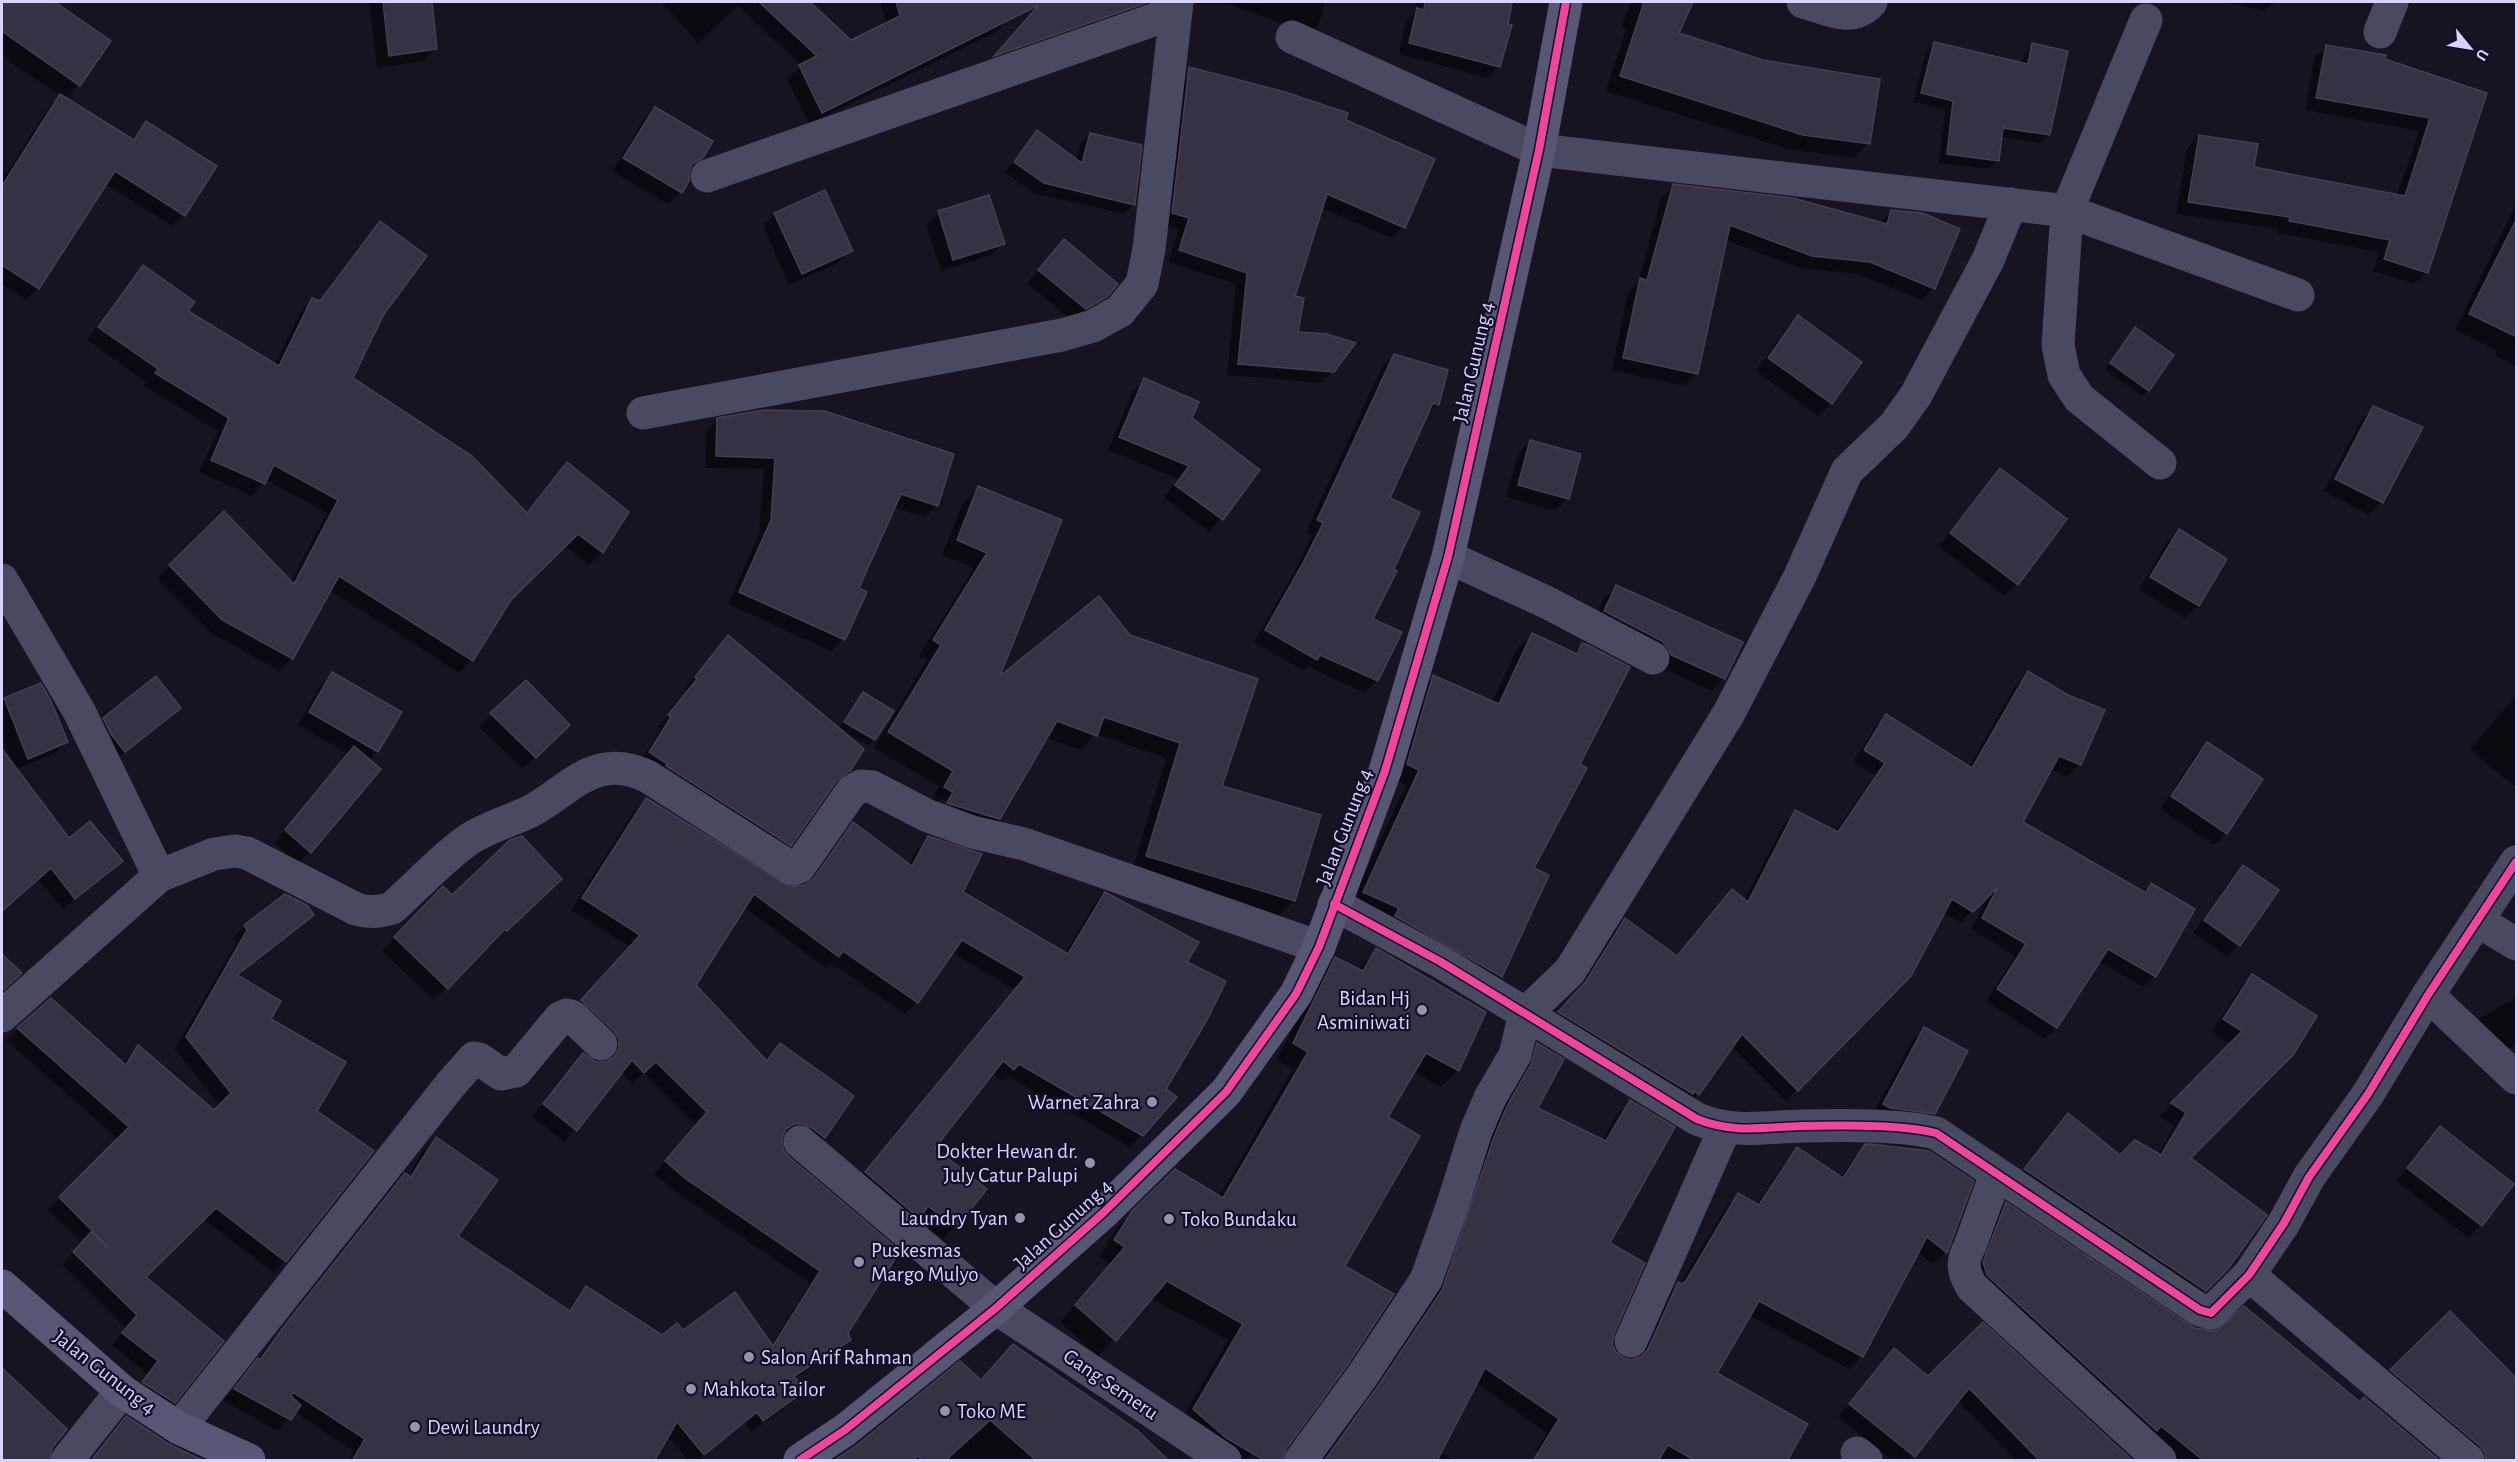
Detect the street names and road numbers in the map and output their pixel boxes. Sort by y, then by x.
street label: Jalan Gunung 4 [1449,300,1498,425]
street label: Jalan Gunung 4 [1313,766,1376,889]
street label: Jalan Gunung 4 [1010,1175,1116,1273]
street label: Jalan Gunung 4 [50,1326,160,1419]
street label: Gang Semeru [1059,1345,1162,1424]

